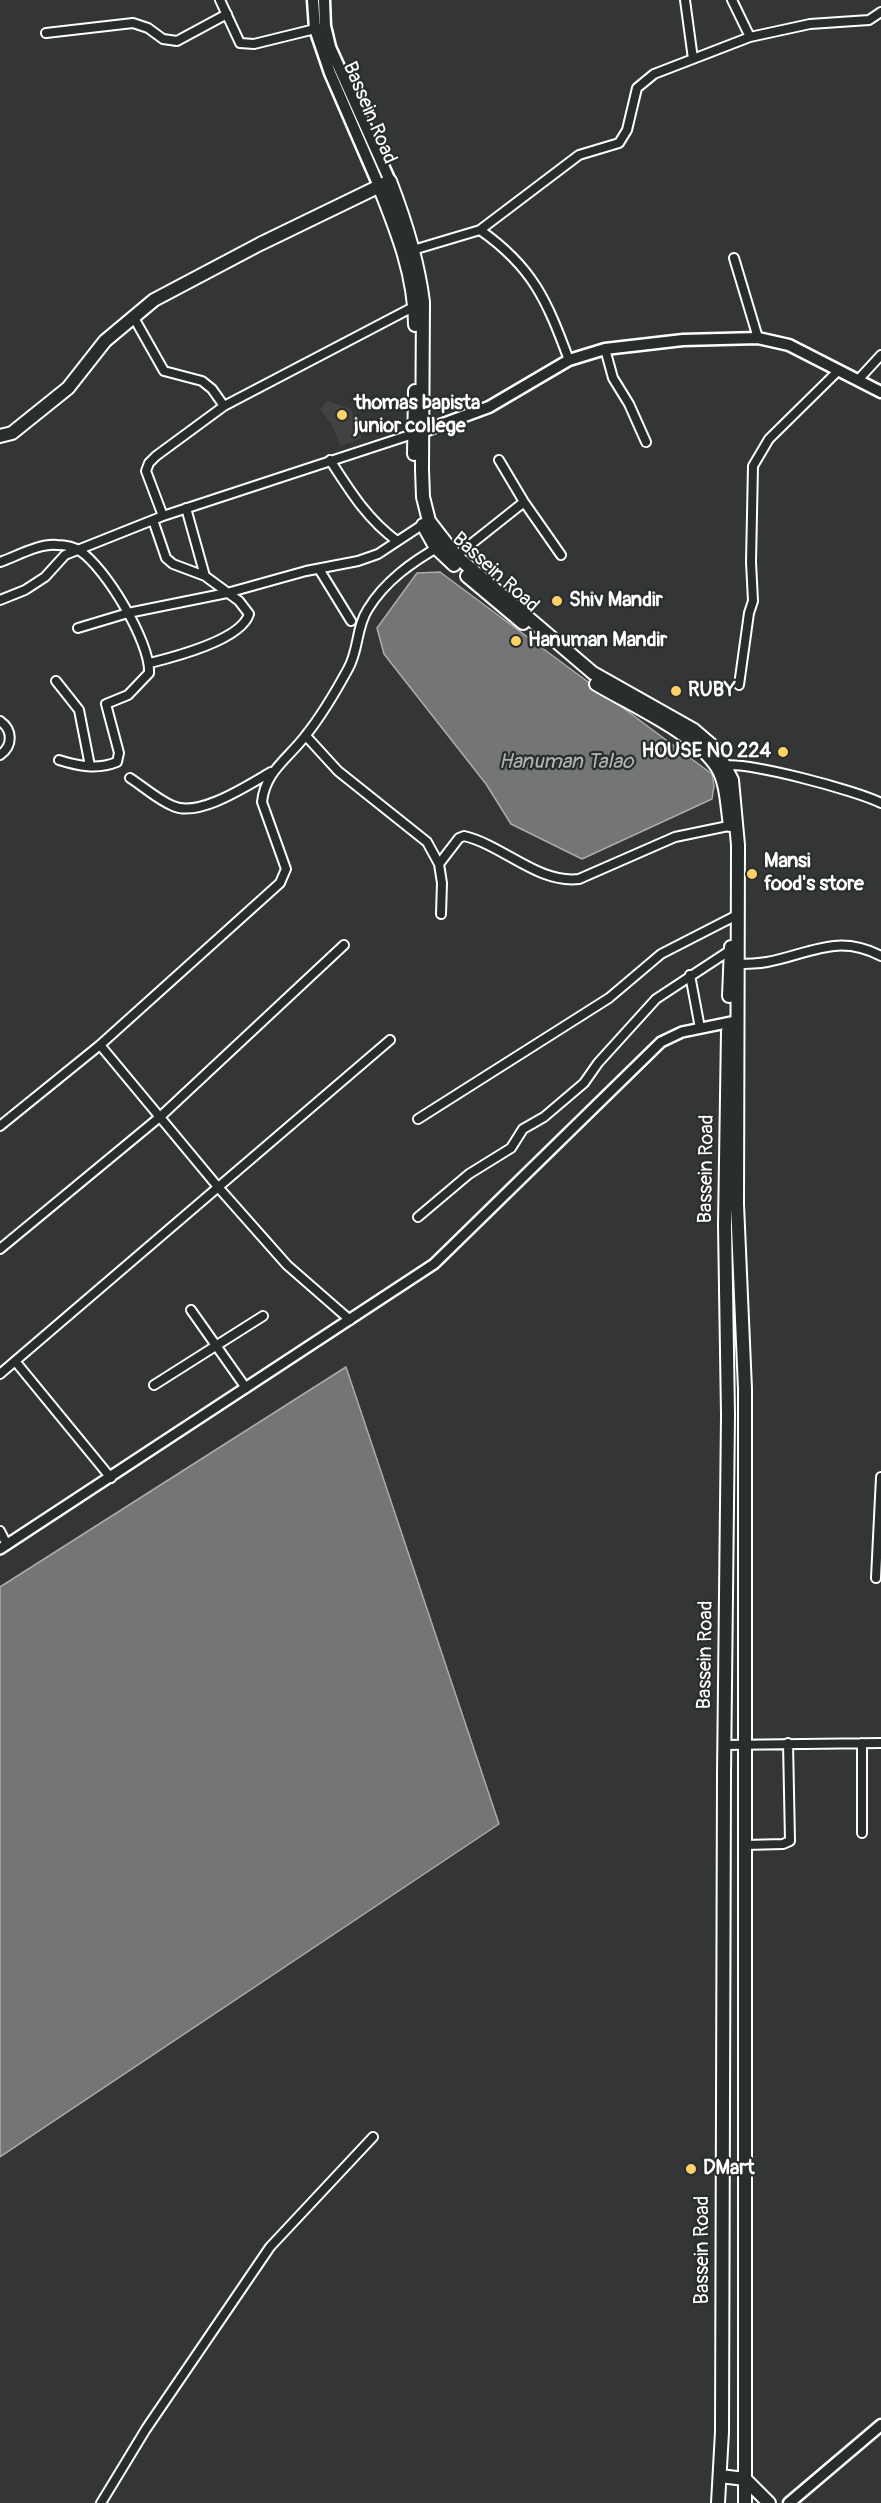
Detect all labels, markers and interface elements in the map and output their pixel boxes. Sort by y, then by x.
street label: Bassein Road [337,58,401,168]
place label: thomas bapista junior college [354,392,480,439]
marker: thomas bapista junior college [335,408,349,422]
street label: Bassein Road [447,528,543,618]
place label: Shiv Mandir [569,589,663,613]
marker: Shiv Mandir [550,594,564,608]
place label: Hanuman Mandir [528,629,667,653]
marker: Hanuman Mandir [509,634,523,648]
place label: RUBY [688,679,736,703]
marker: RUBY [669,684,683,698]
place label: HOUSE NO 224 [641,740,771,764]
marker: HOUSE NO 224 [776,745,790,759]
water label: Hanuman Talao [499,750,633,776]
place label: Mansi food's store [764,850,864,897]
marker: Mansi food's store [745,867,759,881]
street label: Bassein Road [694,1114,720,1224]
street label: Bassein Road [693,1600,719,1710]
place label: DMart [703,2157,754,2181]
marker: DMart [684,2162,698,2176]
street label: Bassein Road [691,2196,715,2304]

